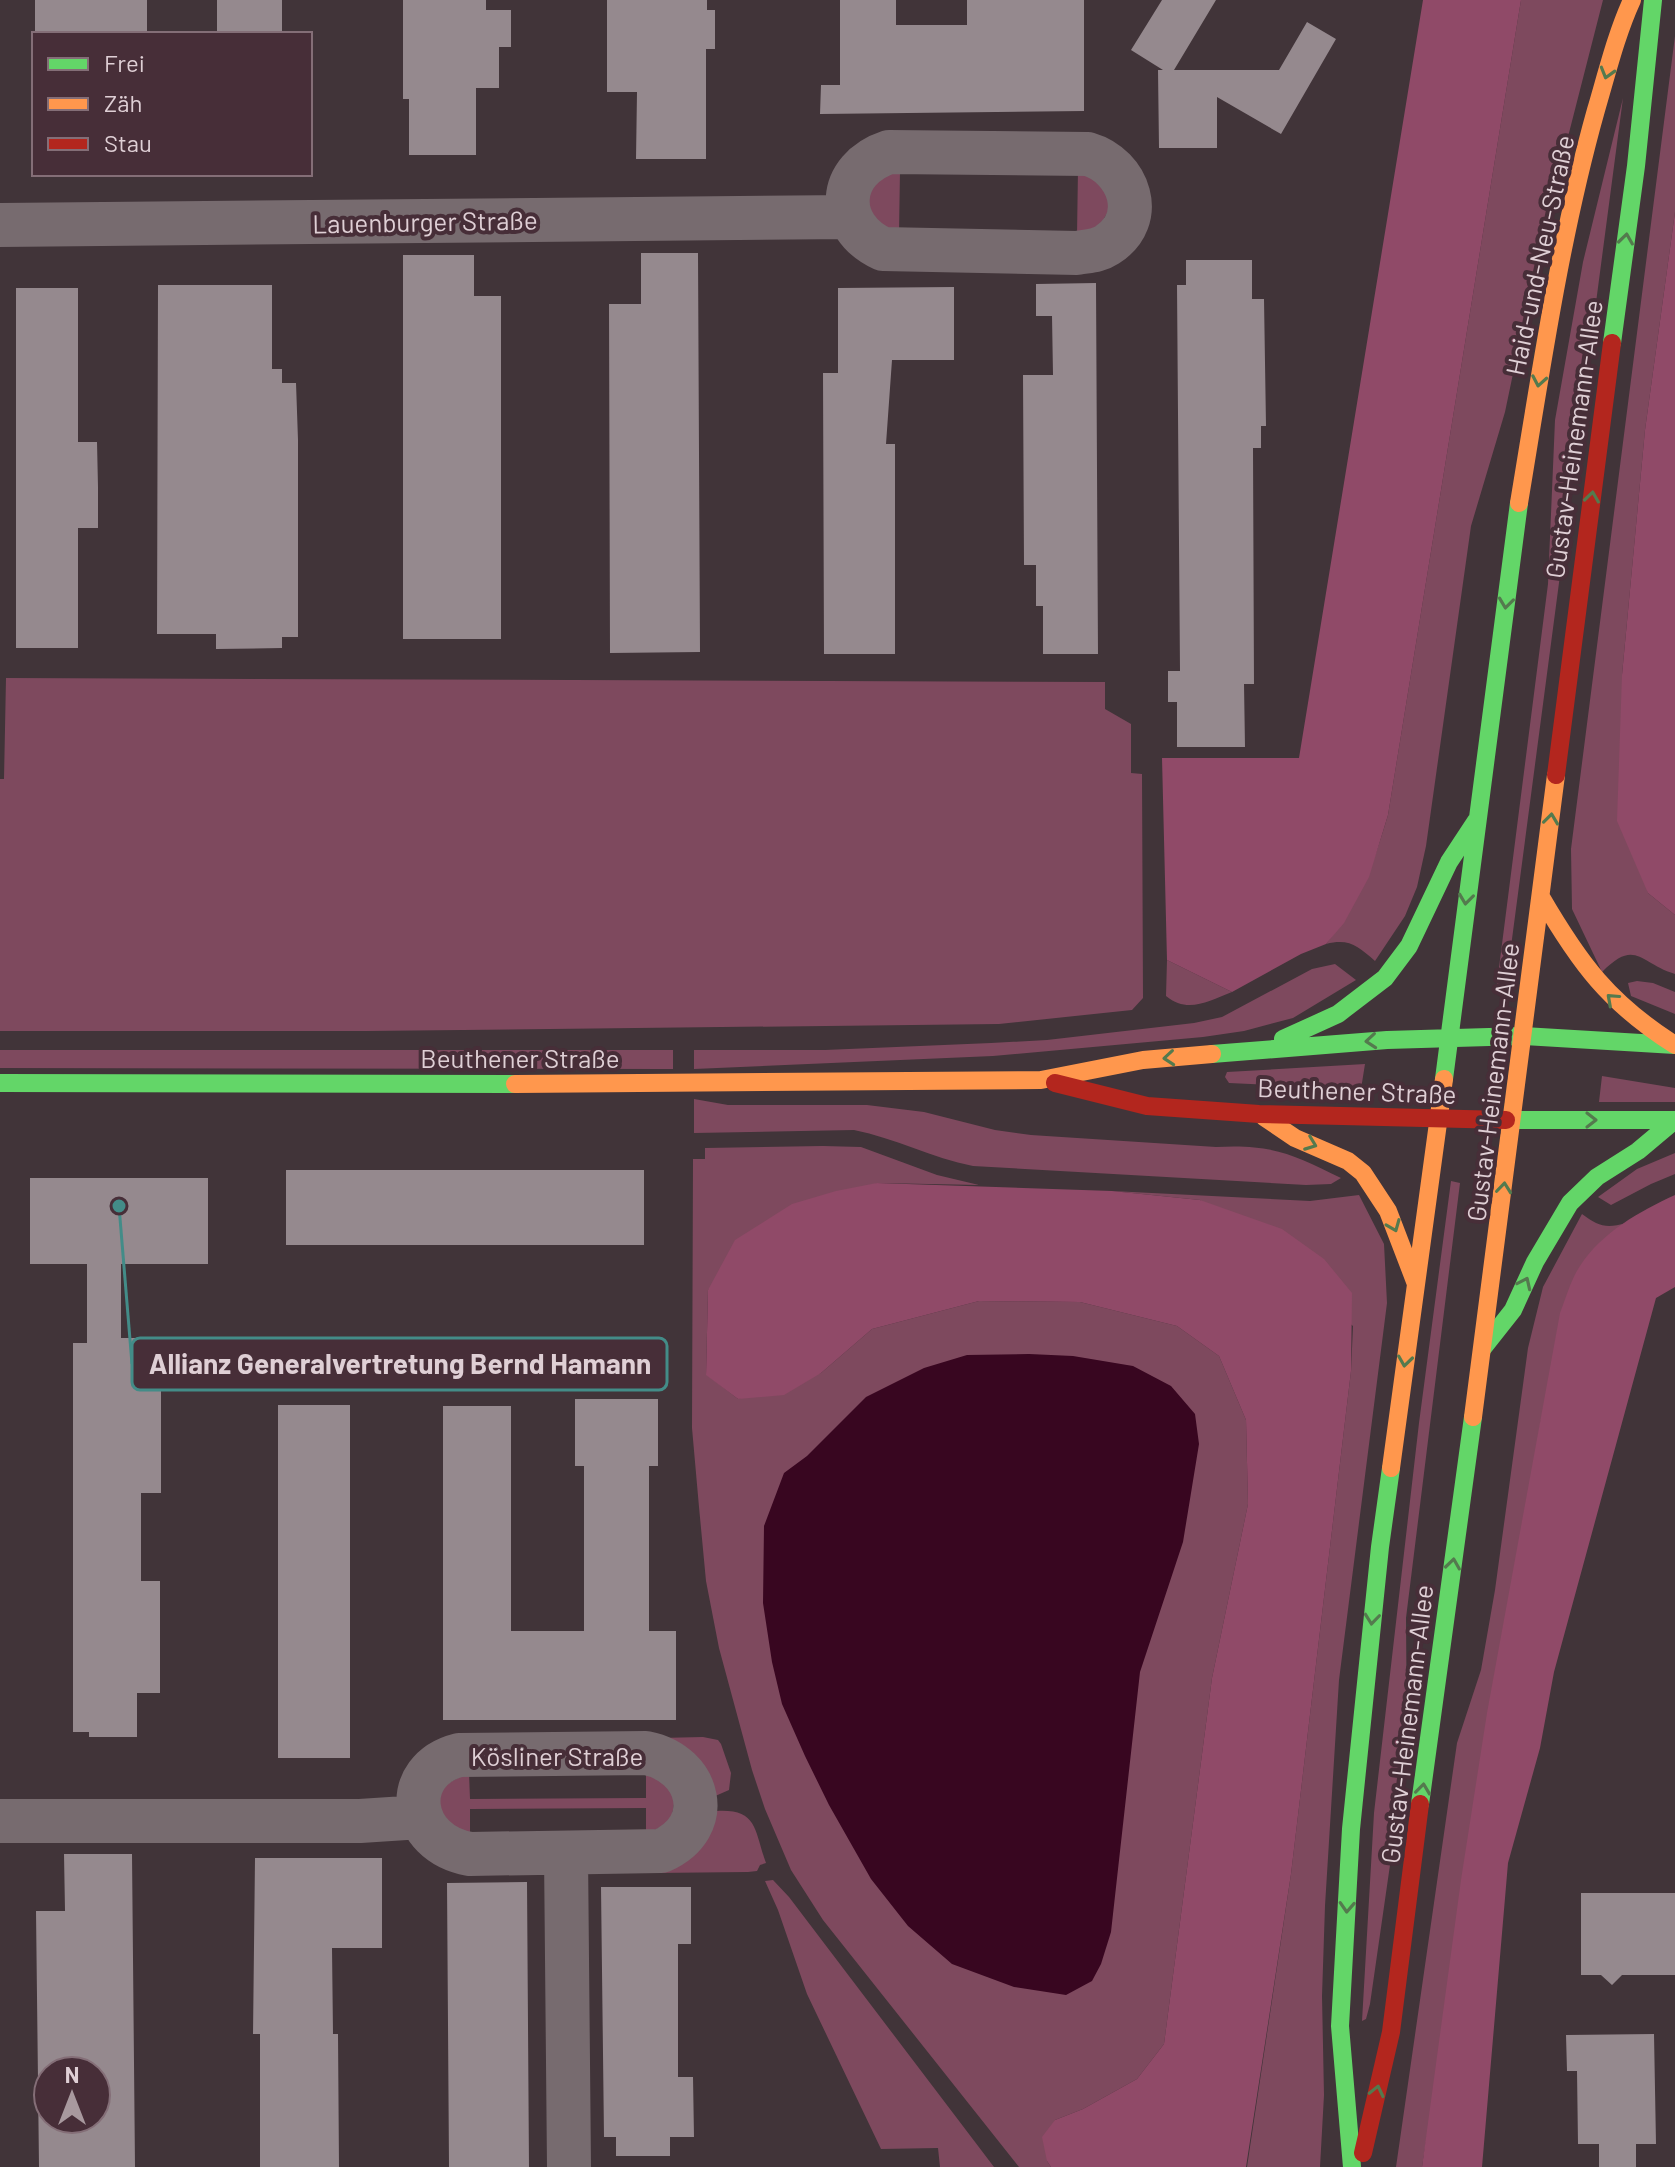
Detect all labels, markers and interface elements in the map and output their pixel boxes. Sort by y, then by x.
legend [32,32,312,176]
text: Frei [104,48,145,77]
one-way arrow [1600,66,1616,80]
text: Zäh [104,88,142,117]
text: Stau [104,128,152,157]
street label: Haid-und-Neu-Straße [1498,132,1580,378]
street label: Lauenburger Straße [312,204,538,238]
one-way arrow [1617,232,1634,246]
street label: Gustav-Heinemann-Allee [1538,298,1608,580]
one-way arrow [1531,374,1548,388]
one-way arrow [1583,491,1600,504]
one-way arrow [1497,597,1514,610]
one-way arrow [1542,812,1559,825]
one-way arrow [1458,892,1475,905]
street label: Gustav-Heinemann-Allee [1460,941,1524,1223]
one-way arrow [1607,994,1621,1008]
one-way arrow [1364,1033,1377,1050]
street label: Beuthener Straße [420,1042,620,1073]
one-way arrow [1162,1049,1175,1066]
street label: Beuthener Straße [1257,1071,1457,1109]
one-way arrow [1585,1111,1598,1129]
one-way arrow [1303,1134,1317,1151]
one-way arrow [1496,1181,1513,1194]
one-way arrow [1384,1218,1401,1232]
one-way arrow [1515,1277,1531,1292]
callout: Allianz Generalvertretung Bernd Hamann [132,1338,667,1390]
text: Allianz Generalvertretung Bernd Hamann [149,1346,651,1380]
one-way arrow [1397,1354,1414,1368]
one-way arrow [1444,1557,1461,1570]
street label: Gustav-Heinemann-Allee [1374,1583,1438,1865]
one-way arrow [1364,1613,1381,1626]
street label: Kösliner Straße [471,1740,643,1771]
one-way arrow [1414,1782,1431,1795]
one-way arrow [1338,1901,1355,1914]
north arrow [32,2055,112,2135]
text: N [65,2061,79,2087]
one-way arrow [1368,2085,1385,2098]

